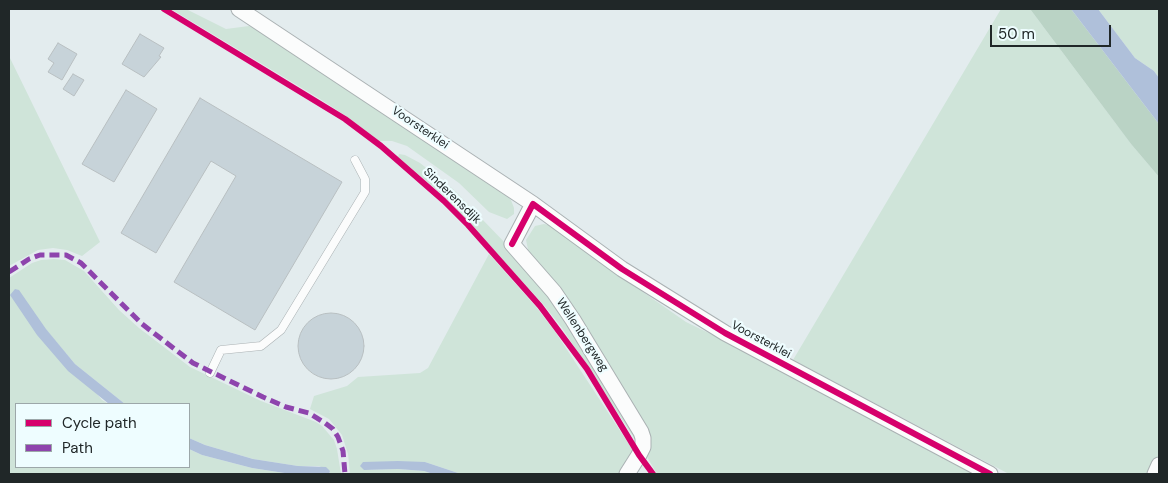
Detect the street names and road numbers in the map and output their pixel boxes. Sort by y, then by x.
street label: Voorsterklei [389,104,451,152]
street label: Sinderensdijk [420,165,484,227]
street label: Wellenbergweg [553,296,611,374]
street label: Voorsterklei [729,318,793,362]

